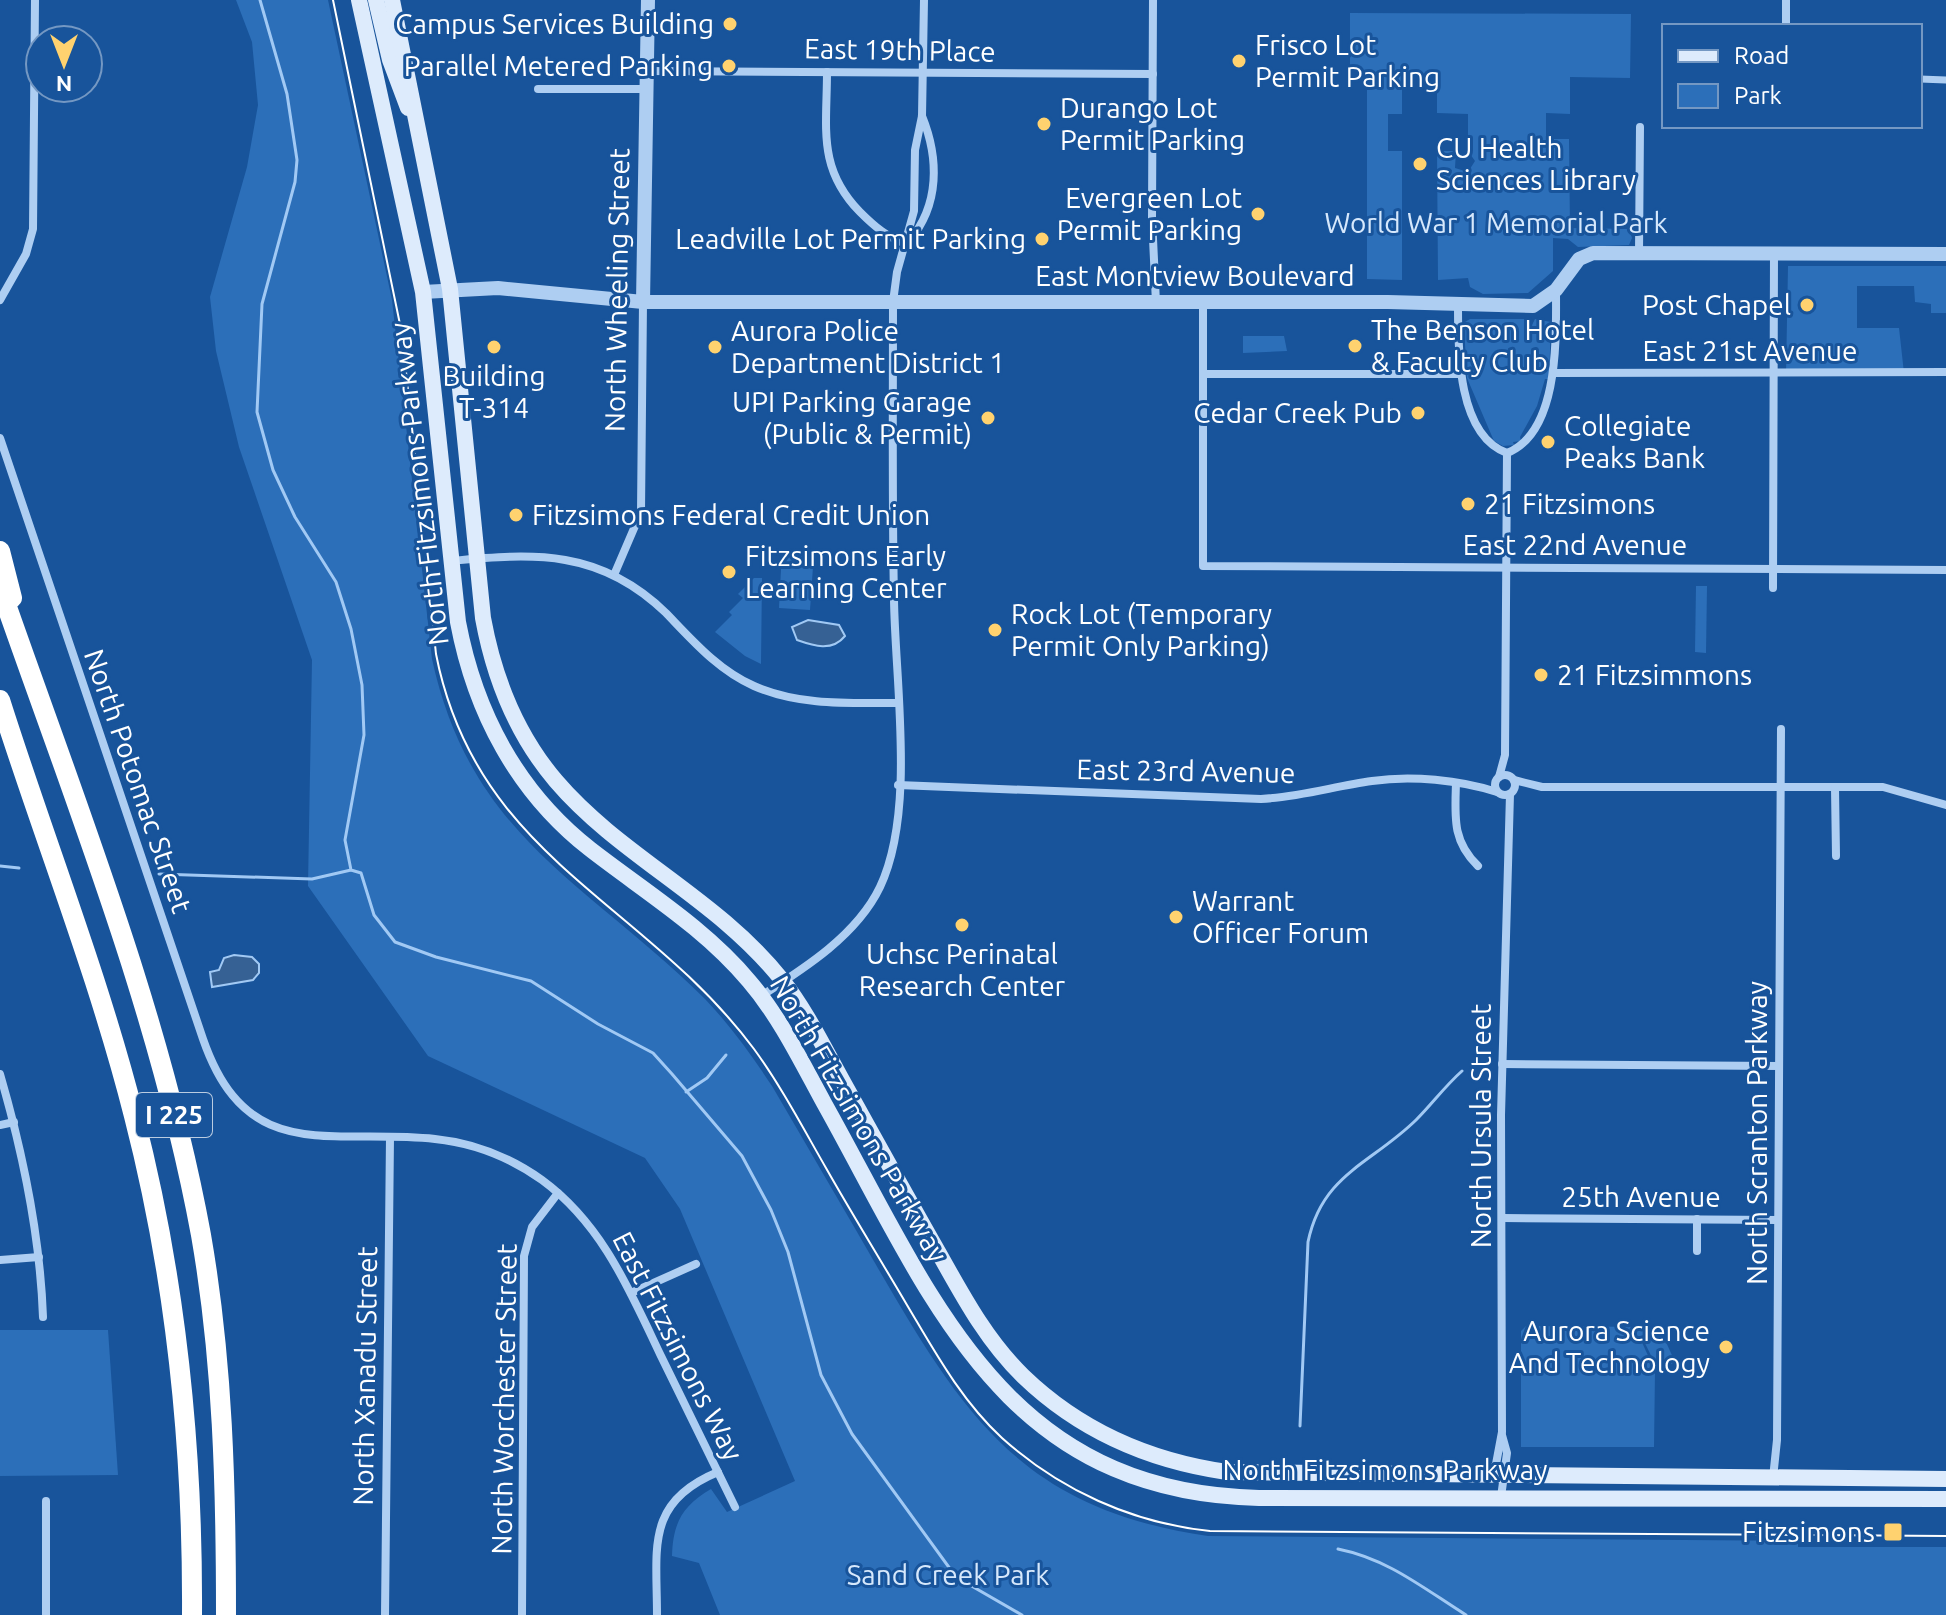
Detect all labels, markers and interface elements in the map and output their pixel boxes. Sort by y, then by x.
place label: Campus Services Building [395,8,714,39]
marker: Campus Services Building [721,15,739,33]
north arrow [24,24,104,104]
legend [1662,24,1922,128]
place label: Frisco Lot Permit Parking [1255,29,1440,92]
street label: East 19th Place [804,32,996,67]
text: Road [1734,42,1789,69]
place label: Parallel Metered Parking [404,50,713,81]
marker: Frisco Lot Permit Parking [1230,52,1248,70]
marker: Parallel Metered Parking [720,57,738,75]
text: N [56,72,72,97]
text: Park [1734,82,1782,109]
place label: Durango Lot Permit Parking [1060,92,1245,155]
marker: Durango Lot Permit Parking [1035,115,1053,133]
place label: CU Health Sciences Library [1436,132,1636,195]
street label: North Wheeling Street [599,148,634,432]
marker: CU Health Sciences Library [1411,155,1429,173]
place label: Evergreen Lot Permit Parking [1057,182,1242,245]
marker: Evergreen Lot Permit Parking [1249,205,1267,223]
park label: World War 1 Memorial Park [1324,207,1668,238]
place label: Leadville Lot Permit Parking [675,223,1026,254]
marker: Leadville Lot Permit Parking [1033,230,1051,248]
street label: East Montview Boulevard [1035,260,1355,291]
place label: Post Chapel [1642,289,1791,320]
marker: Post Chapel [1798,296,1816,314]
place label: The Benson Hotel & Faculty Club [1371,314,1594,377]
place label: Aurora Police Department District 1 [731,315,1005,378]
street label: North Fitzsimons Parkway [383,321,454,647]
street label: East 21st Avenue [1642,335,1858,366]
marker: The Benson Hotel & Faculty Club [1346,337,1364,355]
marker: Building T-314 [485,338,503,356]
marker: Aurora Police Department District 1 [706,338,724,356]
place label: Building T-314 [442,360,546,423]
place label: UPI Parking Garage (Public & Permit) [732,386,972,450]
place label: Cedar Creek Pub [1193,397,1402,428]
marker: Cedar Creek Pub [1409,404,1427,422]
marker: UPI Parking Garage (Public & Permit) [979,409,997,427]
place label: Collegiate Peaks Bank [1564,410,1705,473]
marker: Collegiate Peaks Bank [1539,433,1557,451]
place label: 21 Fitzsimons [1484,488,1655,519]
marker: 21 Fitzsimons [1459,495,1477,513]
place label: Fitzsimons Federal Credit Union [532,499,930,530]
marker: Fitzsimons Federal Credit Union [507,506,525,524]
street label: East 22nd Avenue [1463,529,1687,560]
place label: Fitzsimons Early Learning Center [745,540,947,603]
marker: Fitzsimons Early Learning Center [720,563,738,581]
place label: Rock Lot (Temporary Permit Only Parking) [1011,598,1272,662]
marker: Rock Lot (Temporary Permit Only Parking) [986,621,1004,639]
street label: North Potomac Street [79,645,198,917]
place label: 21 Fitzsimmons [1557,659,1752,690]
marker: 21 Fitzsimmons [1532,666,1550,684]
street label: East 23rd Avenue [1076,753,1296,788]
place label: Warrant Officer Forum [1192,885,1369,948]
marker: Warrant Officer Forum [1167,908,1185,926]
marker: Uchsc Perinatal Research Center [953,916,971,934]
place label: Uchsc Perinatal Research Center [859,938,1066,1001]
street label: North Fitzsimons Parkway [765,970,954,1267]
street label: North Scranton Parkway [1741,981,1772,1285]
street label: North Ursula Street [1465,1004,1496,1248]
road number: I 225 [136,1093,212,1137]
street label: 25th Avenue [1561,1181,1721,1212]
street label: East Fitzsimons Way [607,1226,750,1465]
street label: North Worchester Street [485,1243,522,1555]
street label: North Xanadu Street [347,1246,382,1506]
place label: Aurora Science And Technology [1509,1315,1710,1378]
marker: Aurora Science And Technology [1717,1338,1735,1356]
street label: North Fitzsimons Parkway [1222,1454,1548,1485]
place label: Fitzsimons [1742,1516,1875,1547]
marker: Fitzsimons [1882,1521,1904,1543]
park label: Sand Creek Park [847,1559,1049,1590]

